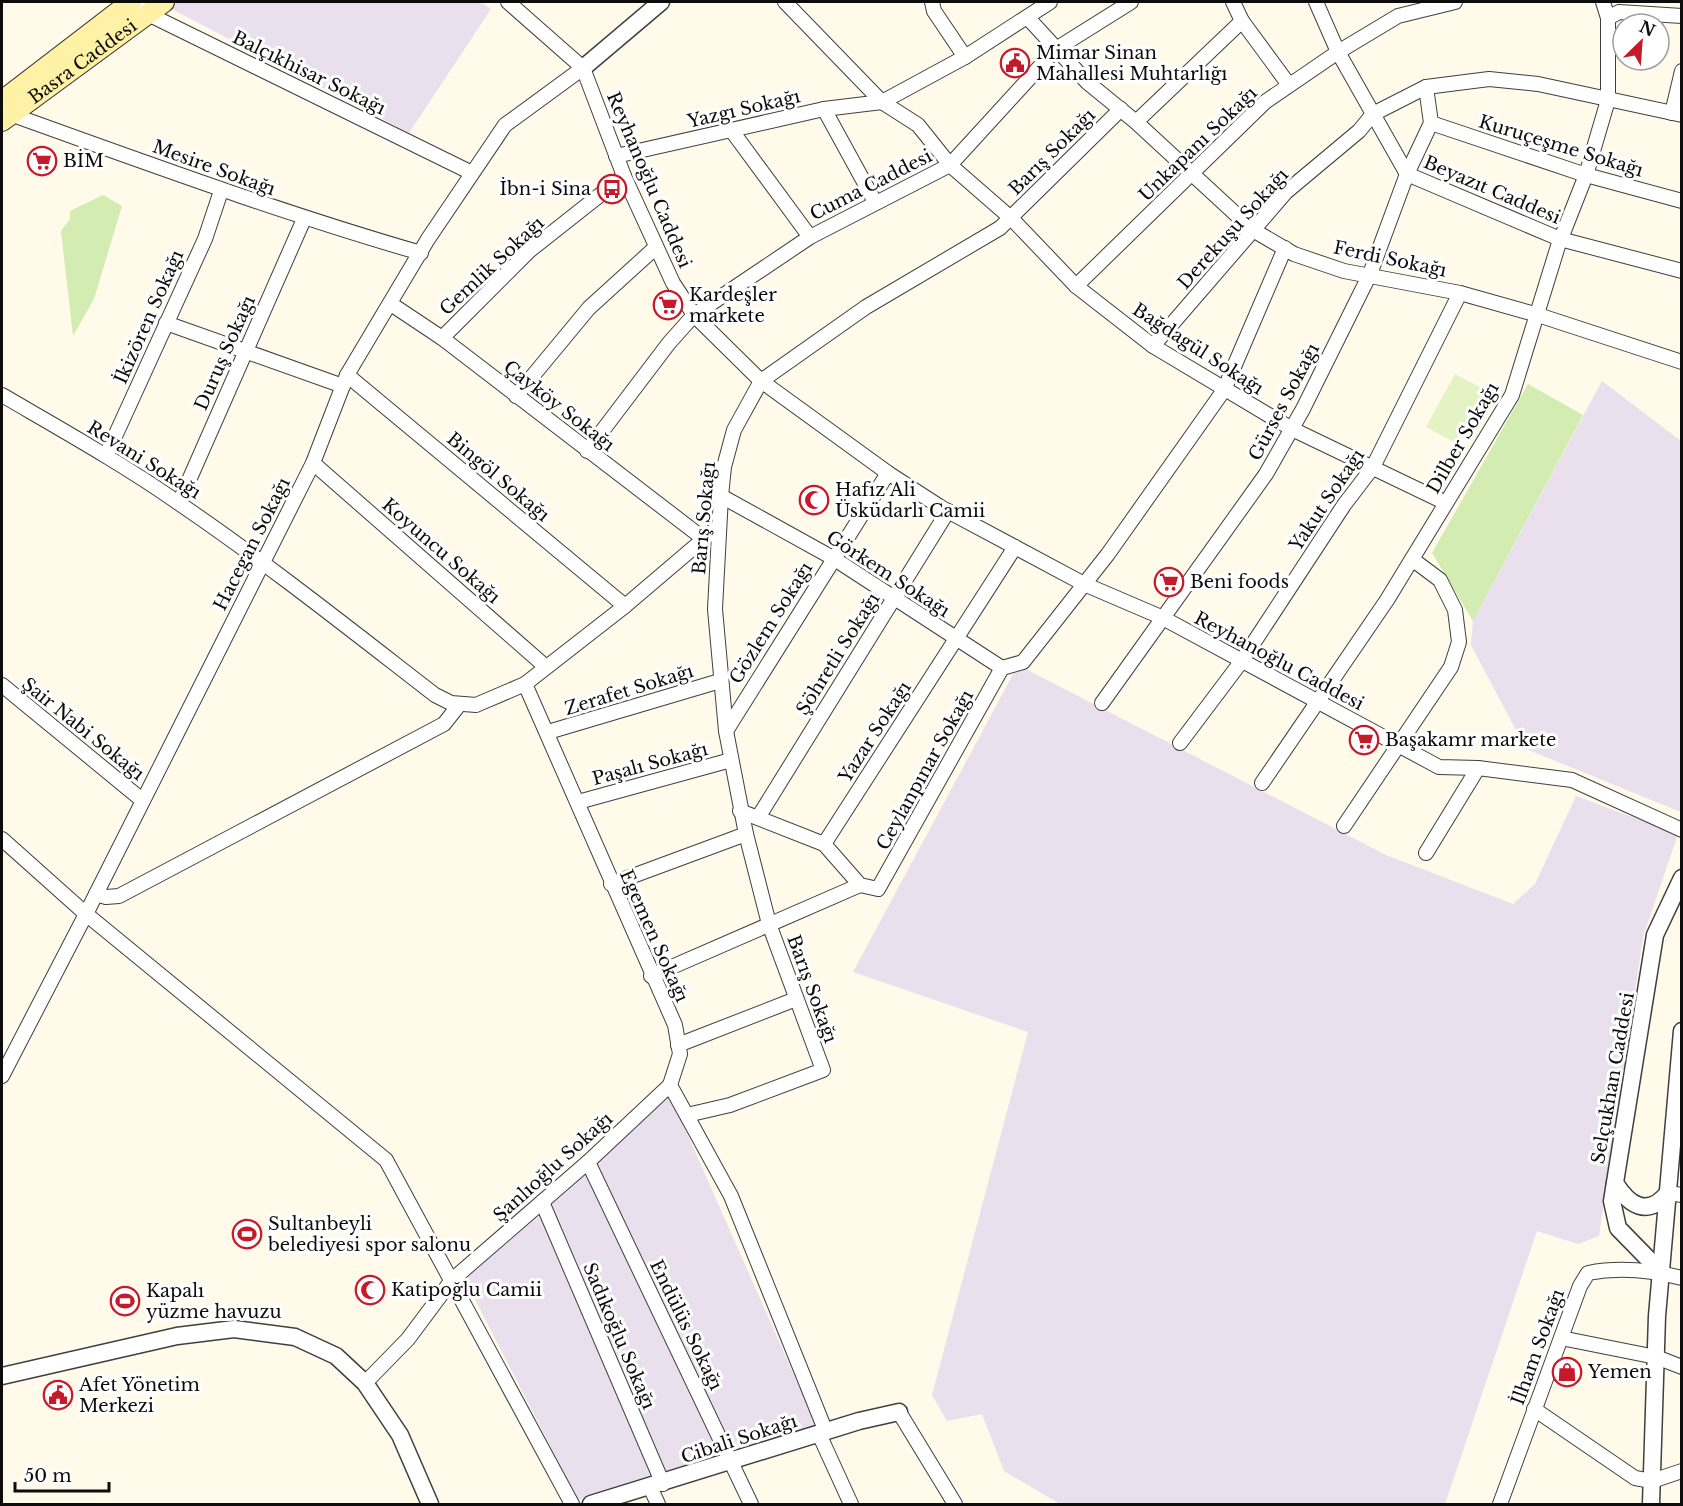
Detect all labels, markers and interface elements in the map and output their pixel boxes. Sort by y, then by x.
north arrow [1611,12,1671,72]
street label: Basra Caddesi [24,15,141,109]
text: N [1636,16,1658,41]
street label: Balçıkhisar Sokağı [229,26,389,120]
place label: Mimar Sinan Mahallesi Muhtarlığı [1036,42,1227,85]
public building icon: Mimar Sinan Mahallesi Muhtarlığı [999,47,1031,79]
street label: Unkapanı Sokağı [1134,82,1262,206]
street label: Yazgı Sokağı [685,85,802,133]
street label: Reyhanoğlu Caddesi [602,89,696,271]
street label: Barış Sokağı [1004,104,1100,200]
street label: Kuruçeşme Sokağı [1476,111,1646,181]
street label: Mesire Sokağı [150,136,278,200]
supermarket icon: BİM [26,145,58,177]
street label: Cuma Caddesi [806,145,936,225]
place label: BİM [63,149,104,172]
street label: Beyazıt Caddesi [1420,151,1564,229]
street label: Derekuşu Sokağı [1173,164,1293,294]
bus stop icon: İbn-i Sina [596,173,628,205]
place label: İbn-i Sina [500,177,591,200]
street label: Gemlik Sokağı [435,212,549,320]
street label: Ferdi Sokağı [1332,236,1448,282]
street label: İkizören Sokağı [109,246,188,387]
place label: Kardeşler markete [689,284,777,327]
supermarket icon: Kardeşler markete [652,289,684,321]
street label: Duruş Sokağı [190,292,260,414]
street label: Bağdagül Sokağı [1128,298,1268,400]
street label: Gürses Sokağı [1244,340,1324,464]
street label: Çayköy Sokağı [499,356,619,456]
street label: Dilber Sokağı [1422,379,1504,497]
street label: Revani Sokağı [83,416,205,504]
street label: Bingöl Sokağı [442,428,554,526]
street label: Yakut Sokağı [1284,445,1369,556]
street label: Barış Sokağı [688,461,720,575]
street label: Hacegan Sokağı [209,474,295,614]
place label: Hafız Ali Üsküdarlı Camii [835,479,985,522]
mosque icon: Hafız Ali Üsküdarlı Camii [798,484,830,516]
street label: Koyuncu Sokağı [378,494,504,608]
street label: Görkem Sokağı [822,526,954,622]
street label: Gözlem Sokağı [725,558,817,688]
supermarket icon: Beni foods [1153,566,1185,598]
place label: Beni foods [1190,571,1289,593]
street label: Şöhretli Sokağı [792,589,884,719]
street label: Reyhanoğlu Caddesi [1190,607,1368,715]
street label: Zerafet Sokağı [562,660,696,720]
street label: Şair Nabi Sokağı [17,673,149,785]
street label: Yazar Sokağı [834,677,916,788]
street label: Ceylanpınar Sokağı [872,686,978,854]
supermarket icon: Başakamr markete [1348,724,1380,756]
place label: Başakamr markete [1385,729,1556,751]
street label: Paşalı Sokağı [590,738,710,790]
street label: Egemen Sokağı [615,866,693,1006]
street label: Barış Sokağı [782,932,842,1046]
street label: Selçukhan Caddesi [1587,990,1639,1166]
street label: Şanlıoğlu Sokağı [489,1108,617,1226]
place label: Sultanbeyli belediyesi spor salonu [267,1213,471,1256]
sports icon: Sultanbeyli belediyesi spor salonu [231,1218,263,1250]
street label: Endülüs Sokağı [645,1256,727,1394]
street label: Sadıkoğlu Sokağı [578,1259,660,1413]
mosque icon: Katipoğlu Camii [354,1274,386,1306]
place label: Katipoğlu Camii [391,1279,542,1301]
place label: Kapalı yüzme havuzu [146,1280,282,1323]
sports icon: Kapalı yüzme havuzu [109,1285,141,1317]
street label: İlham Sokağı [1506,1286,1569,1408]
shop icon: Yemen [1551,1356,1583,1388]
place label: Yemen [1587,1361,1652,1383]
place label: Afet Yönetim Merkezi [78,1374,200,1417]
public building icon: Afet Yönetim Merkezi [42,1379,74,1411]
street label: Cibali Sokağı [678,1410,800,1468]
scale bar [15,1455,110,1493]
text: 50 m [24,1465,72,1487]

